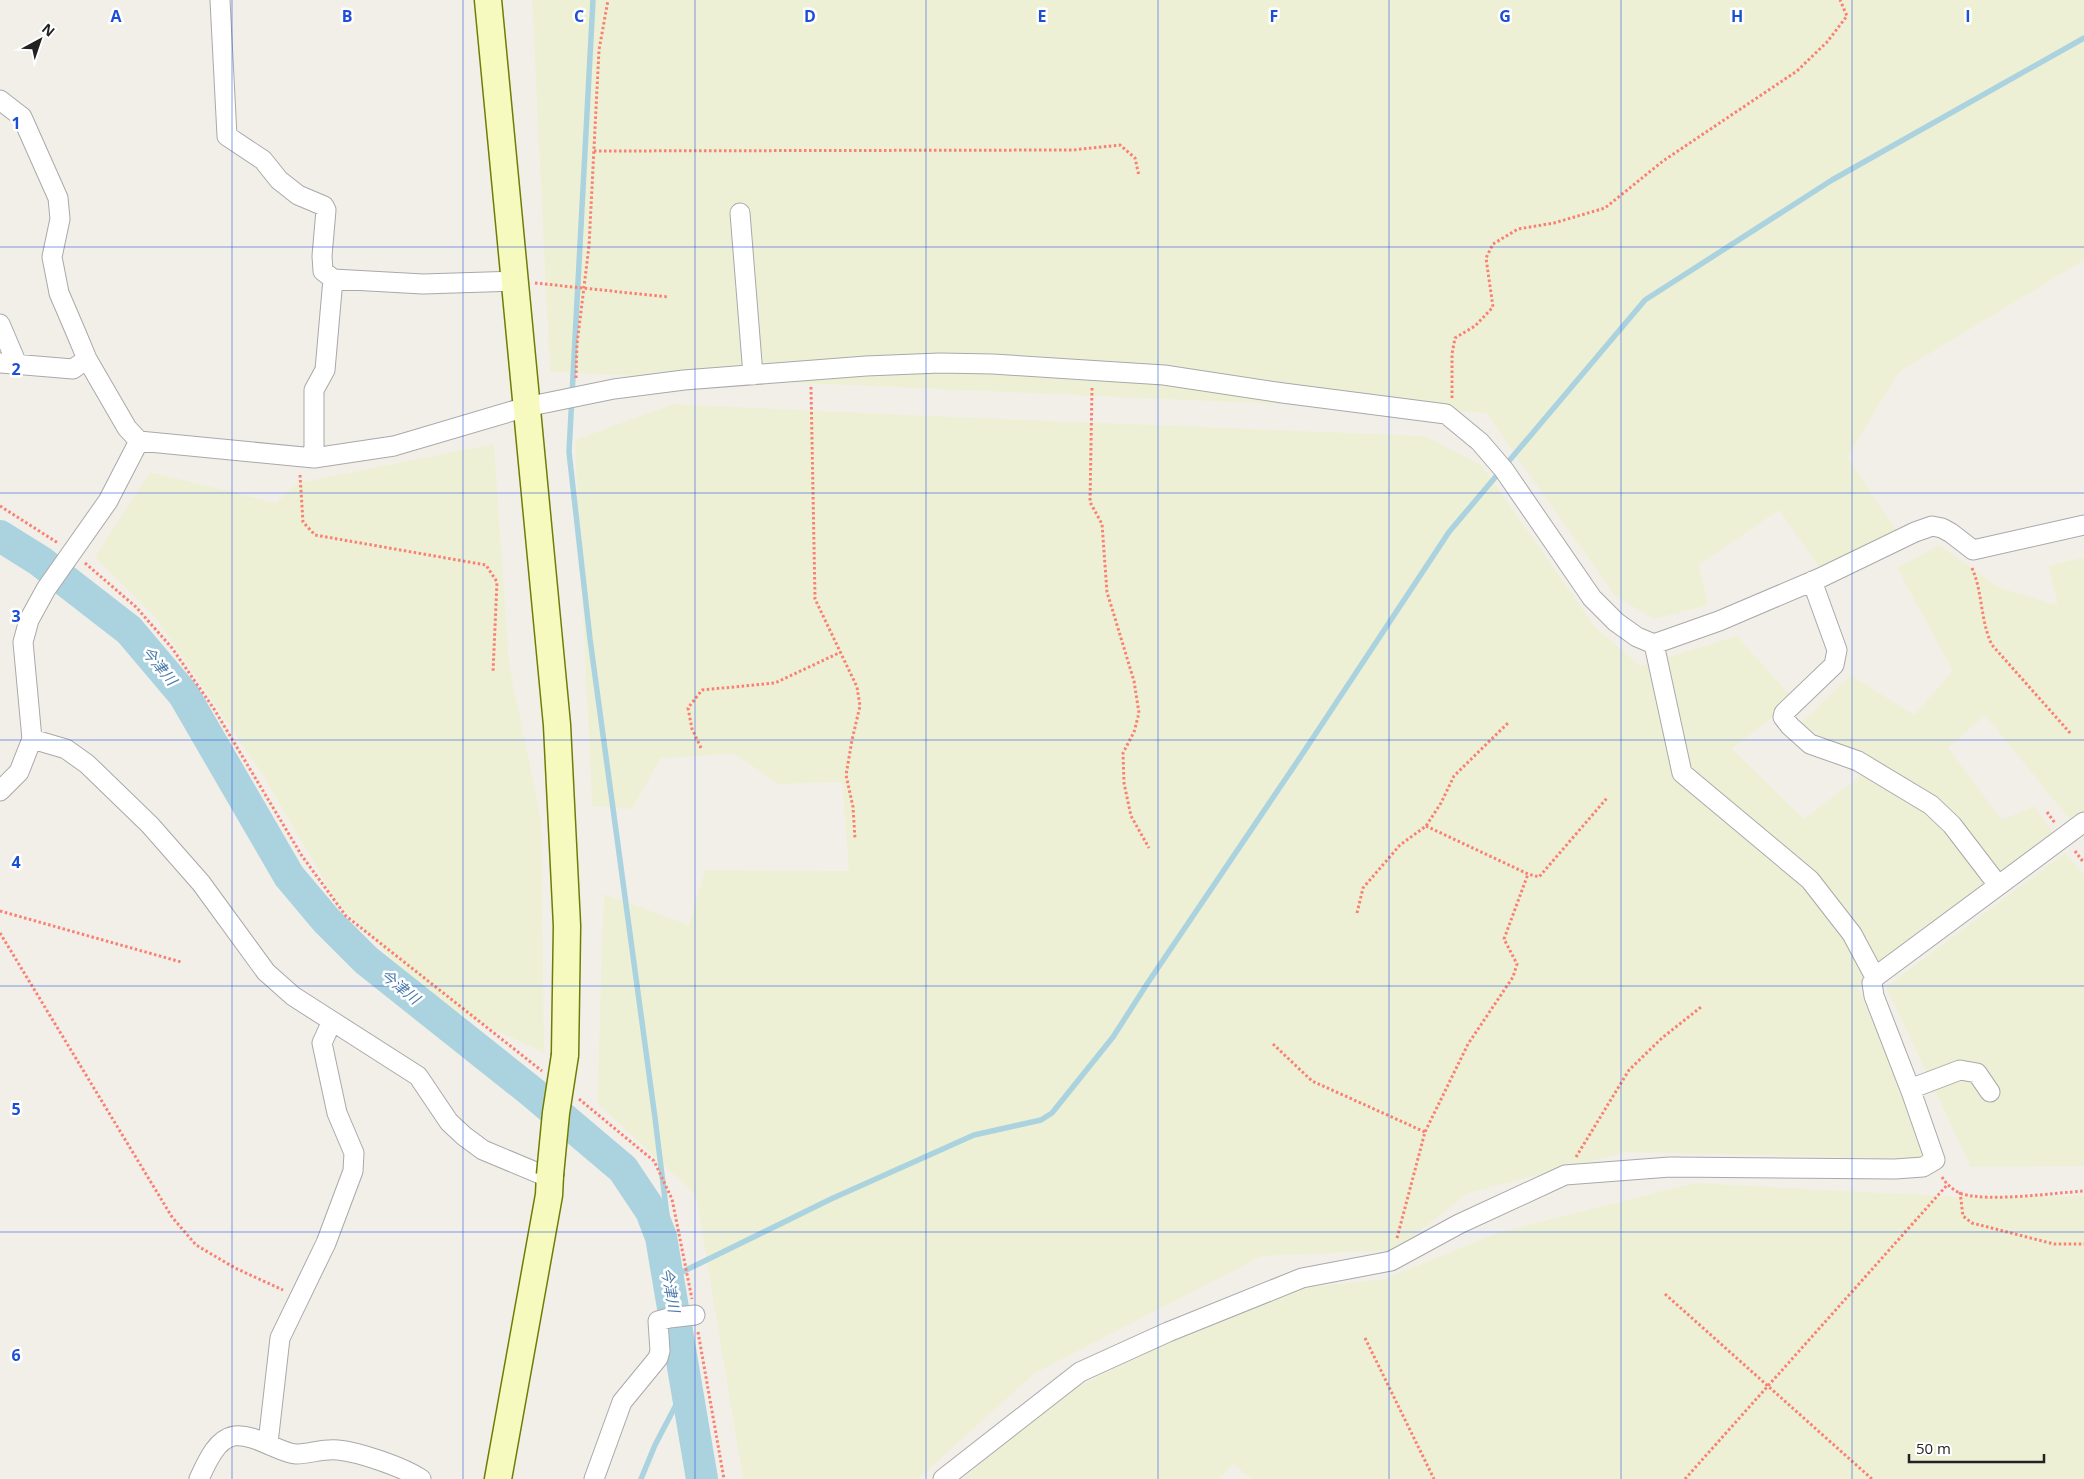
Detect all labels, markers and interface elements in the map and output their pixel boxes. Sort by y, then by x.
text: A [110,5,122,27]
text: B [342,5,352,27]
text: C [574,5,584,27]
text: D [804,5,816,27]
text: E [1038,5,1047,27]
text: F [1270,5,1278,27]
text: G [1499,5,1511,27]
text: H [1731,5,1743,27]
text: I [1965,5,1971,27]
north arrow [15,15,65,65]
text: N [38,19,59,41]
text: 1 [11,112,21,134]
text: 2 [11,358,21,380]
text: 3 [11,605,21,627]
water label: 今津川 [138,642,183,691]
text: 4 [11,851,21,873]
water label: 今津川 [377,964,426,1009]
text: 5 [11,1098,21,1120]
water label: 今津川 [657,1266,685,1316]
text: 6 [11,1344,21,1366]
scale bar [1909,1432,2044,1464]
text: 50 m [1916,1438,1951,1458]

